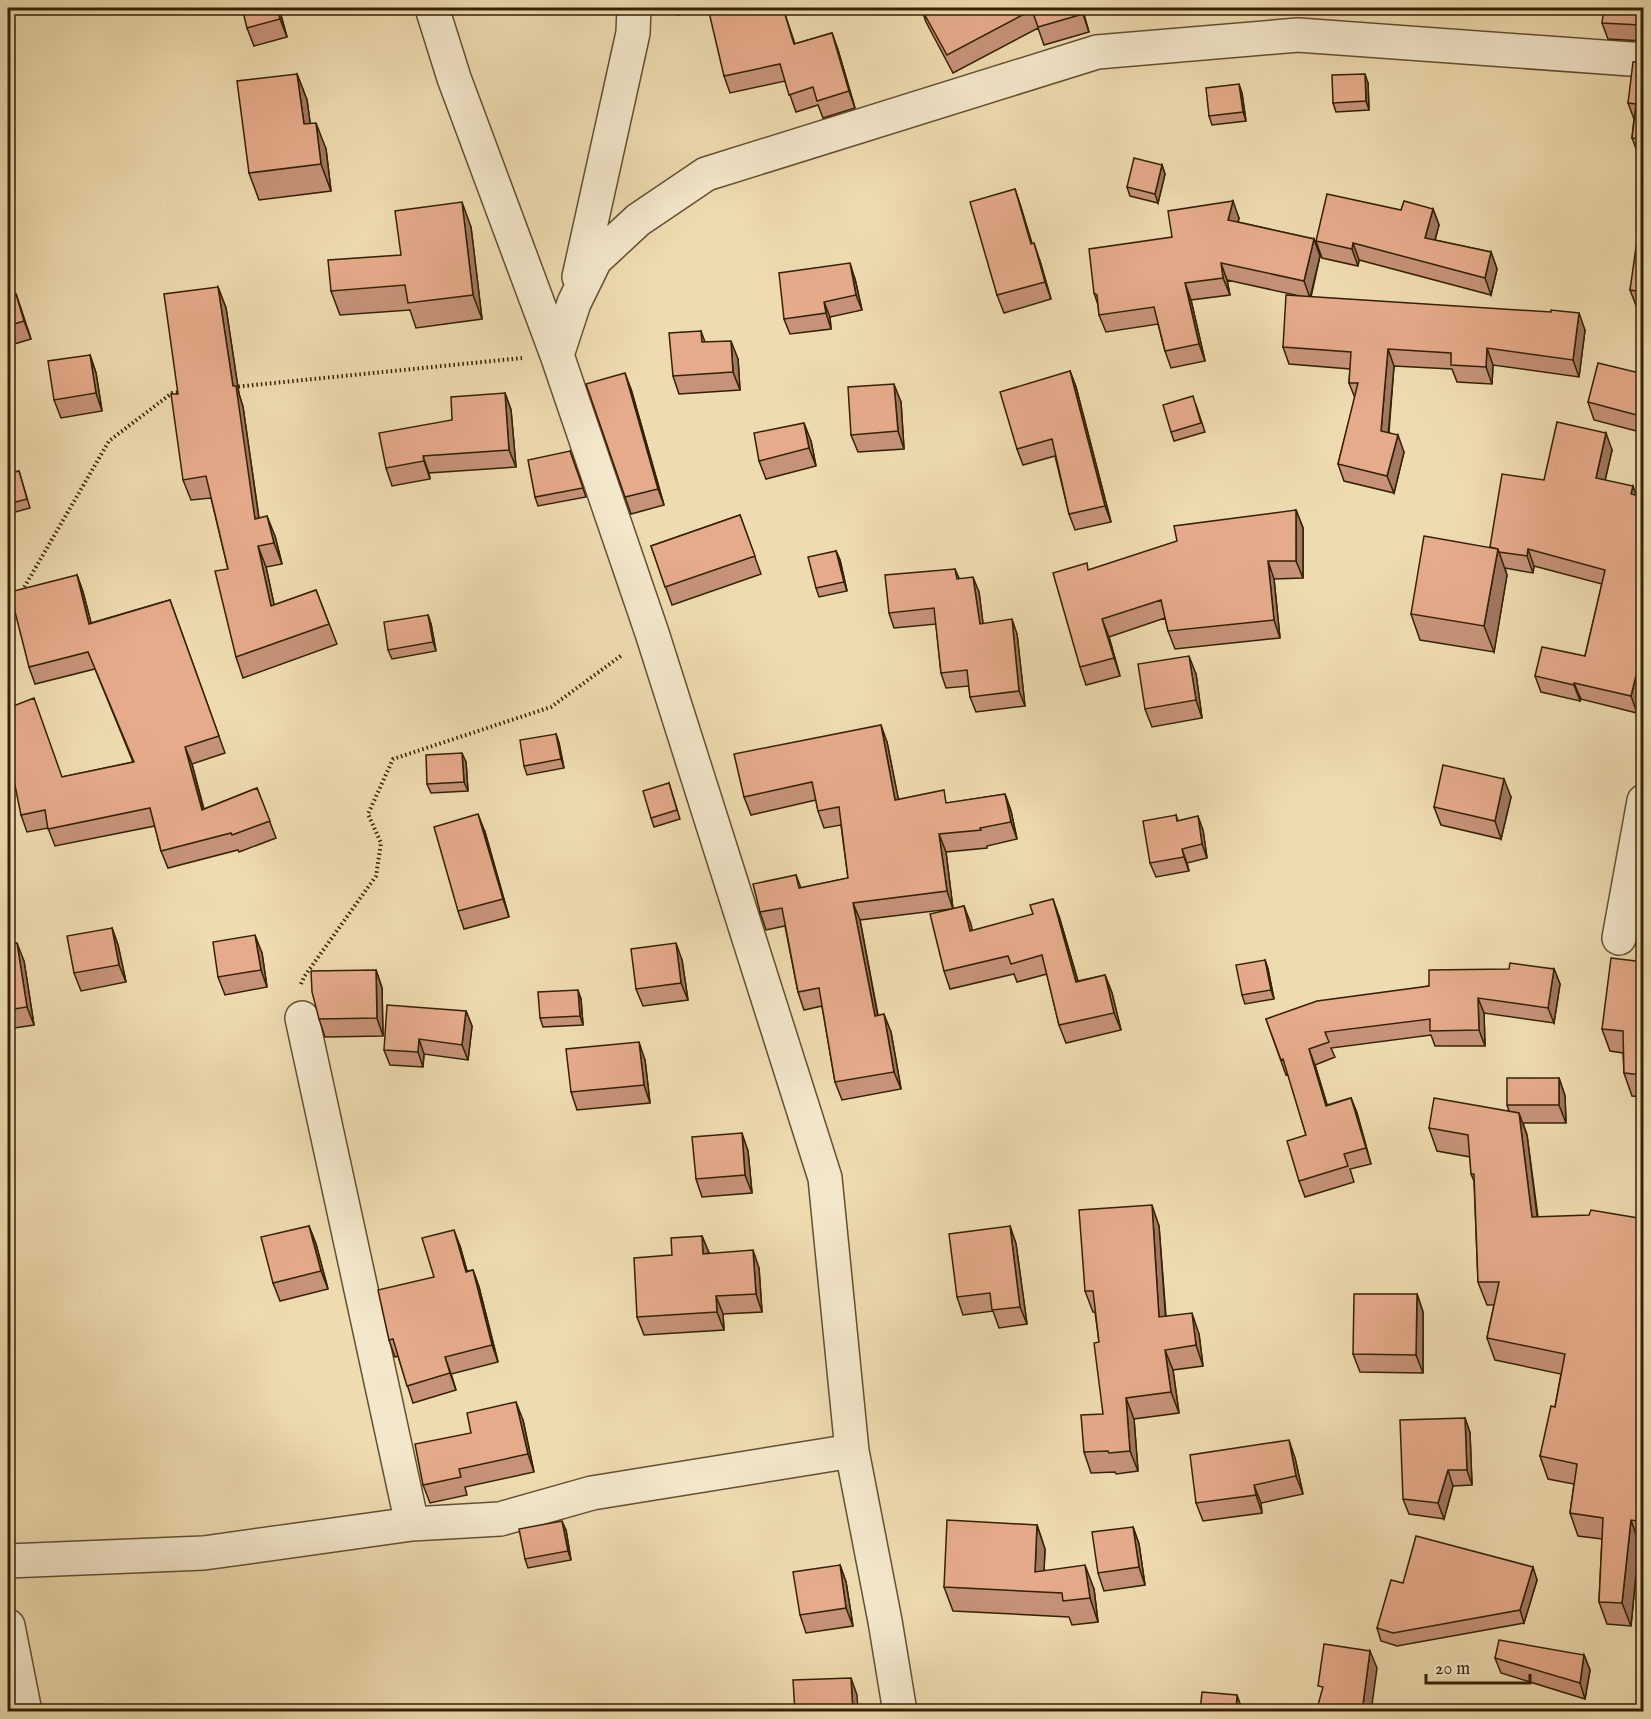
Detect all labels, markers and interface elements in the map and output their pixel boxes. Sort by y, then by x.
scale bar [1426,1647,1530,1685]
text: 20 m [1435,1658,1470,1681]

